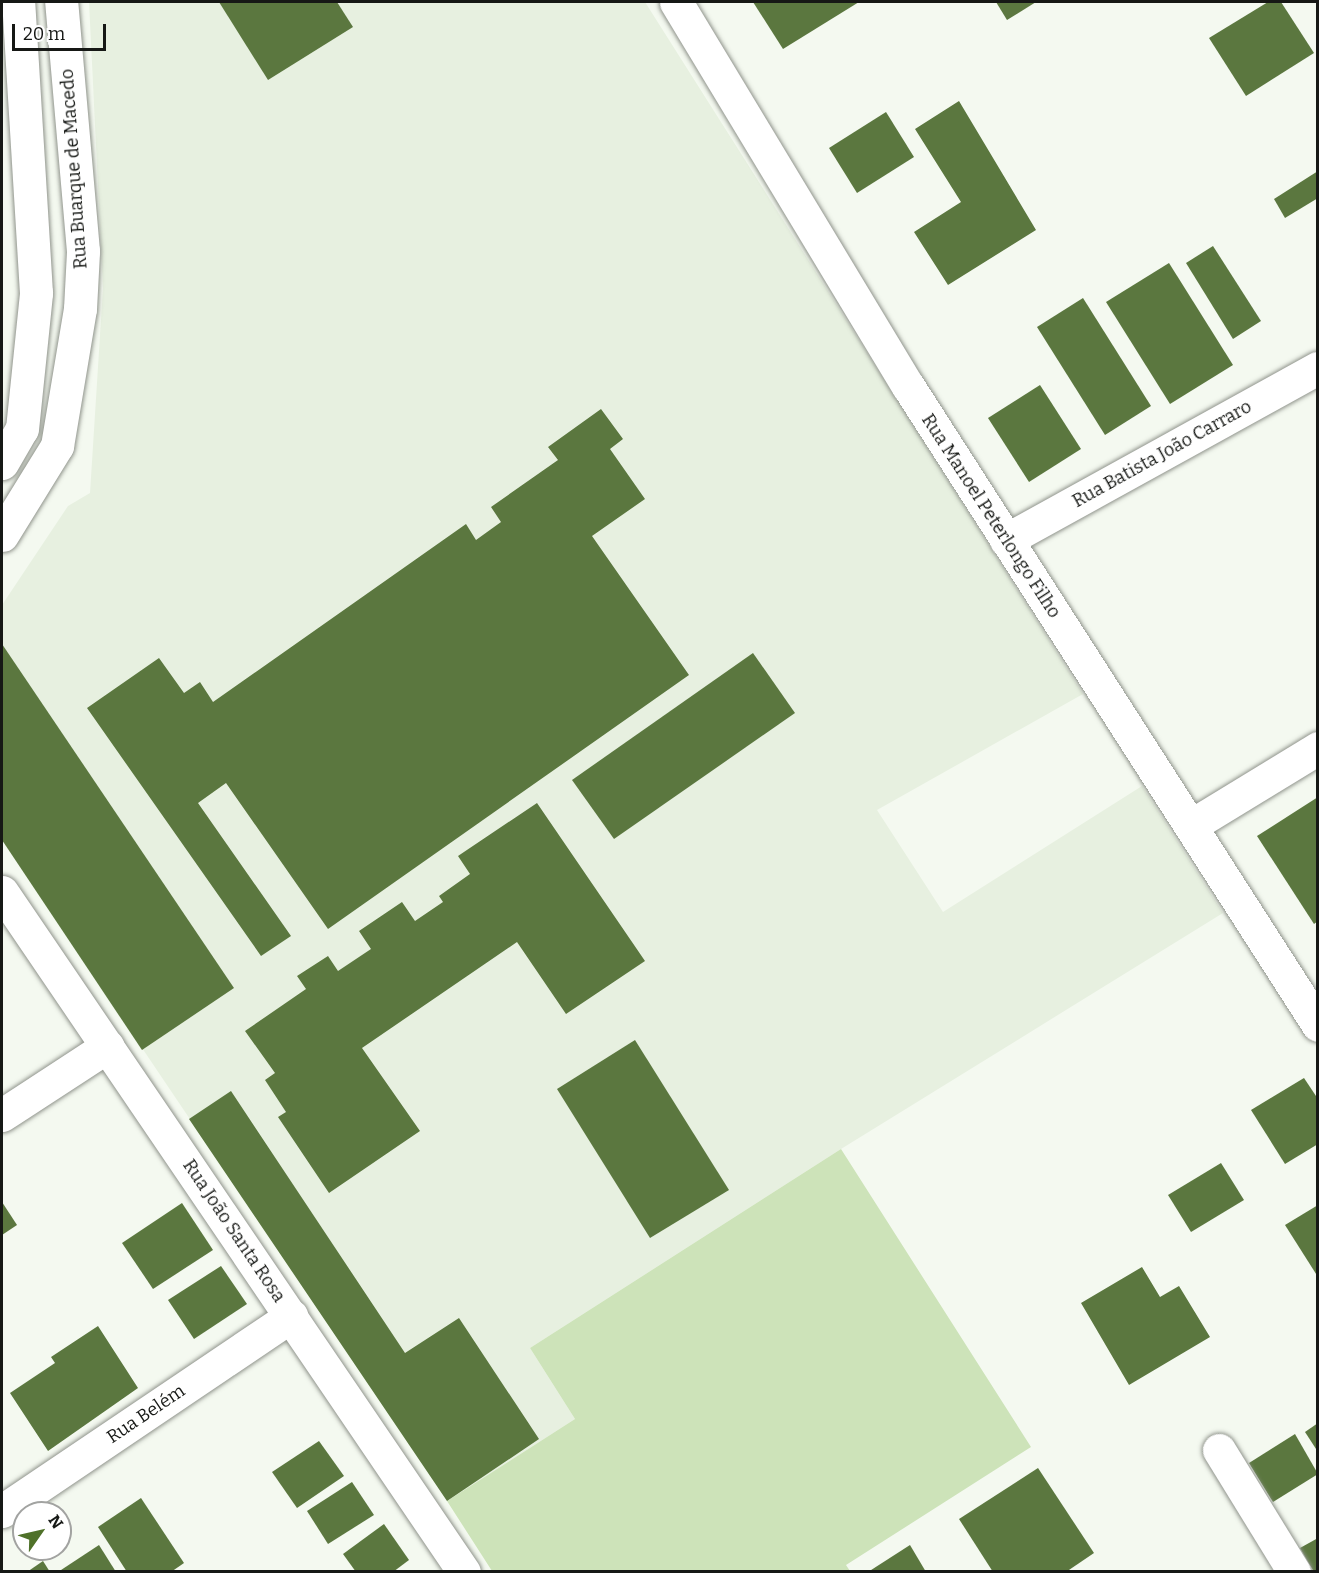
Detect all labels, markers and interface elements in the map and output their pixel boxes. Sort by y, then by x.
scale bar [15,12,110,50]
text: 20 m [23,23,65,45]
street label: Rua Buarque de Macedo [56,68,92,270]
street label: Rua Batista João Carraro [1069,396,1255,512]
street label: Rua Manoel Peterlongo Filho [917,410,1065,622]
street label: Rua João Santa Rosa [178,1155,290,1307]
street label: Rua Belém [103,1380,189,1448]
north arrow [12,1501,72,1561]
text: N [44,1511,67,1532]

